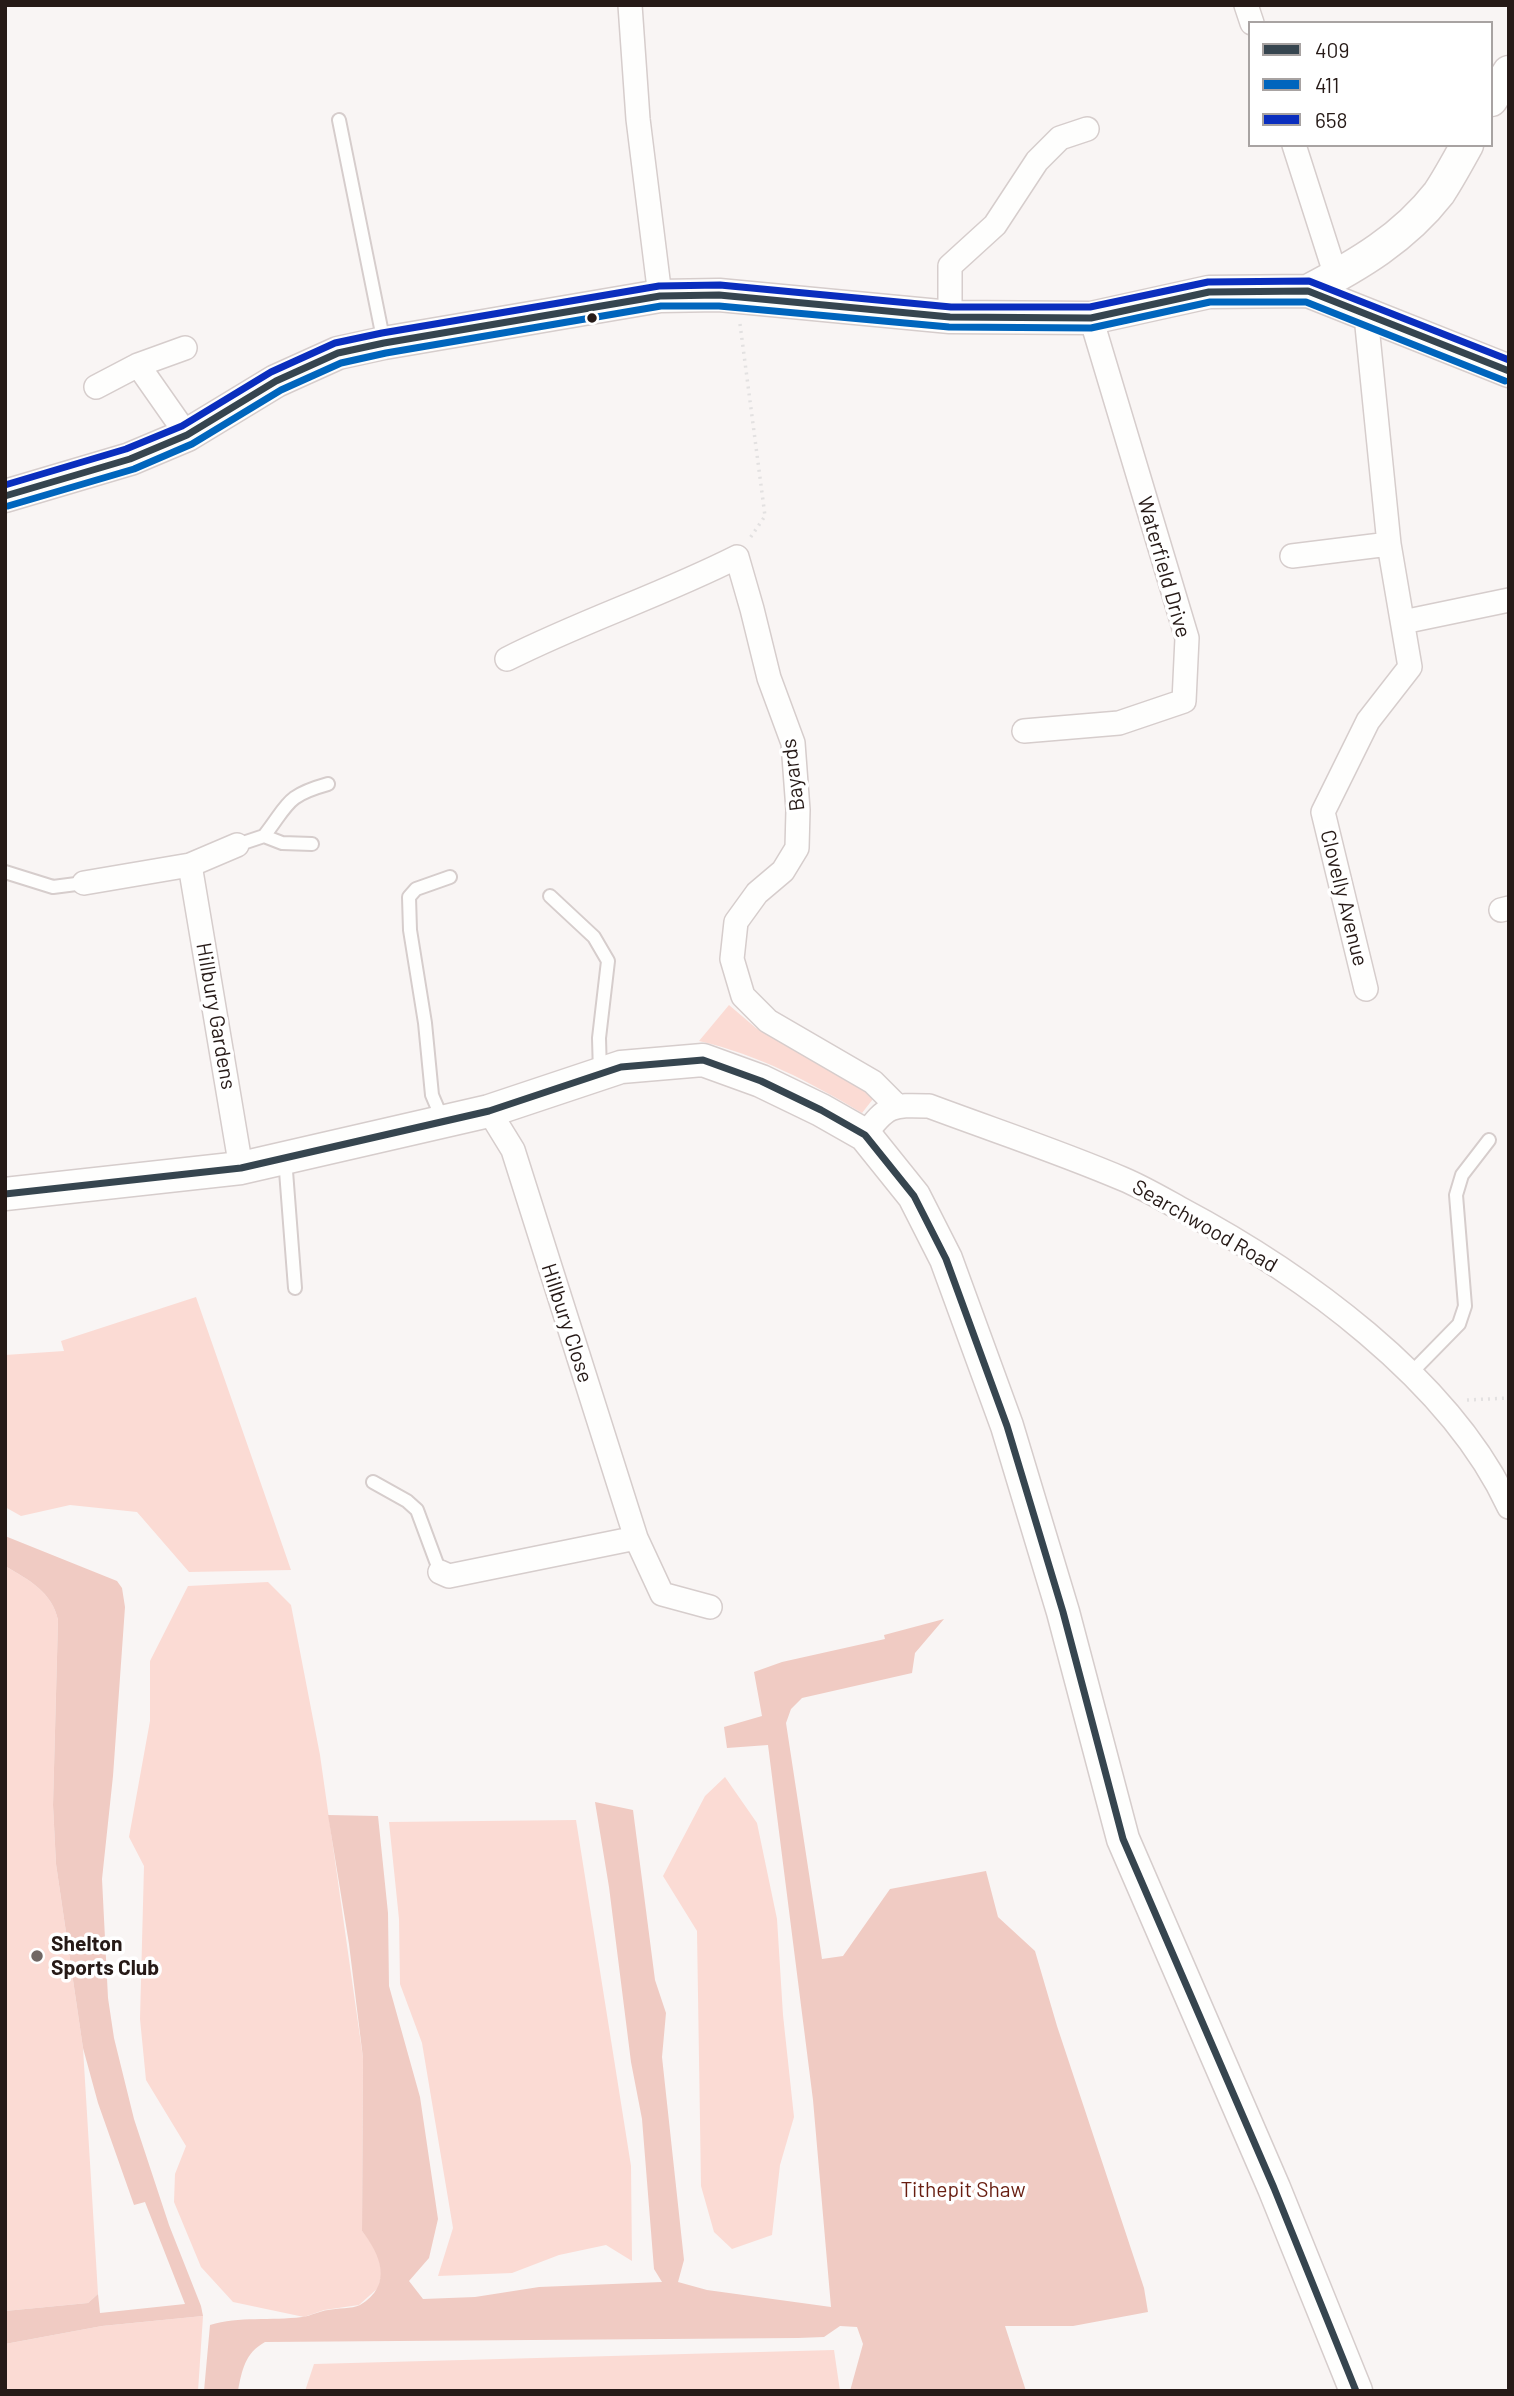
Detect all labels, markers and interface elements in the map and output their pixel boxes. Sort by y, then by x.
legend [1248,21,1493,147]
text: 409 [1315,37,1349,62]
text: 411 [1315,72,1339,97]
text: 658 [1315,107,1348,132]
unlabelled marker [585,311,599,325]
street label: Waterfield Drive [1132,494,1196,640]
street label: Bayards [776,737,810,813]
street label: Clovelly Avenue [1315,827,1373,969]
street label: Hillbury Gardens [191,941,241,1091]
street label: Searchwood Road [1128,1174,1282,1278]
street label: Hillbury Close [536,1260,598,1386]
place label: Shelton Sports Club [51,1931,159,1981]
marker: Shelton Sports Club [29,1948,45,1964]
park label: Tithepit Shaw [900,2177,1026,2203]

